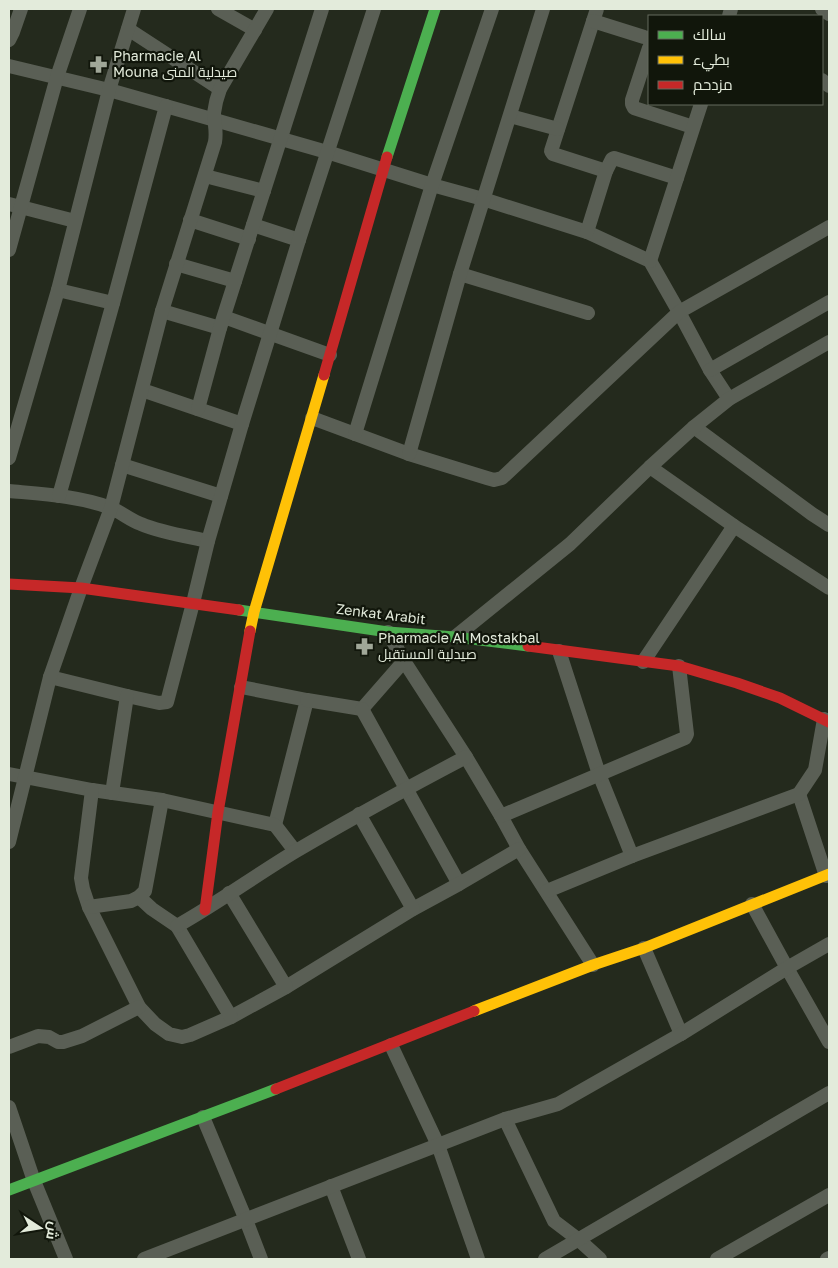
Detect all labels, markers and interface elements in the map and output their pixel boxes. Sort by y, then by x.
legend [648,15,823,105]
text: سالك [693,25,726,43]
place label: Pharmacie Al Mouna صيدلية المنى [113,47,237,80]
text: بطيء [693,50,730,72]
pharmacy icon: Pharmacie Al Mouna صيدلية المنى [89,54,109,74]
text: مزدحم [693,75,733,95]
street label: Zenkat Arabit [335,600,427,627]
place label: Pharmacie Al Mostakbal صيدلية المستقبل [378,629,540,662]
pharmacy icon: Pharmacie Al Mostakbal صيدلية المستقبل [354,636,374,656]
north arrow [15,1203,65,1253]
text: ش [42,1220,63,1241]

